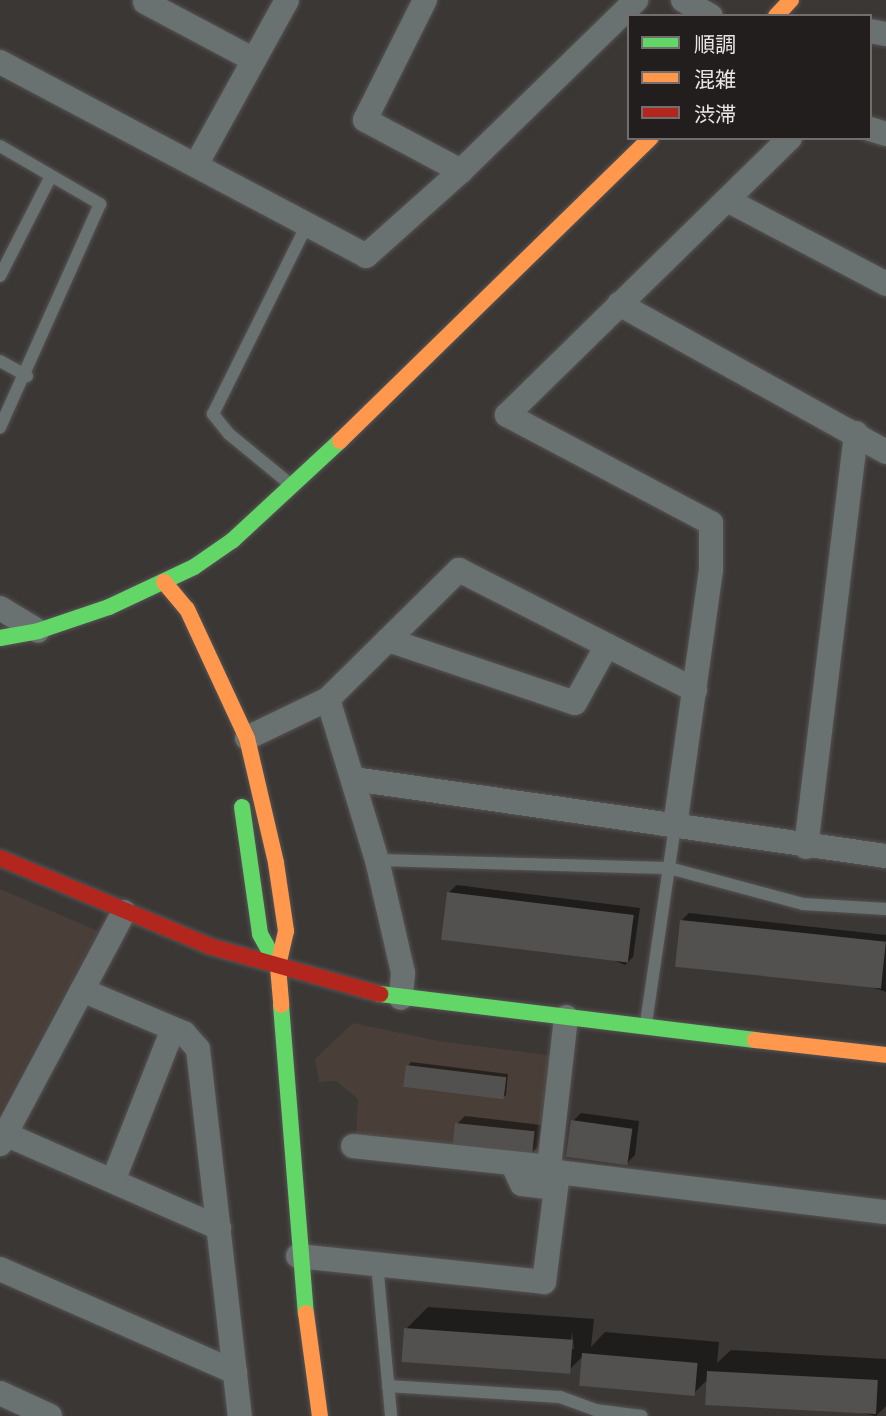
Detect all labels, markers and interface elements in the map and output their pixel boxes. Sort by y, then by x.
legend [627,14,872,140]
text: 順調 [694,31,736,58]
text: 混雑 [694,66,736,93]
text: 渋滞 [694,101,736,128]

